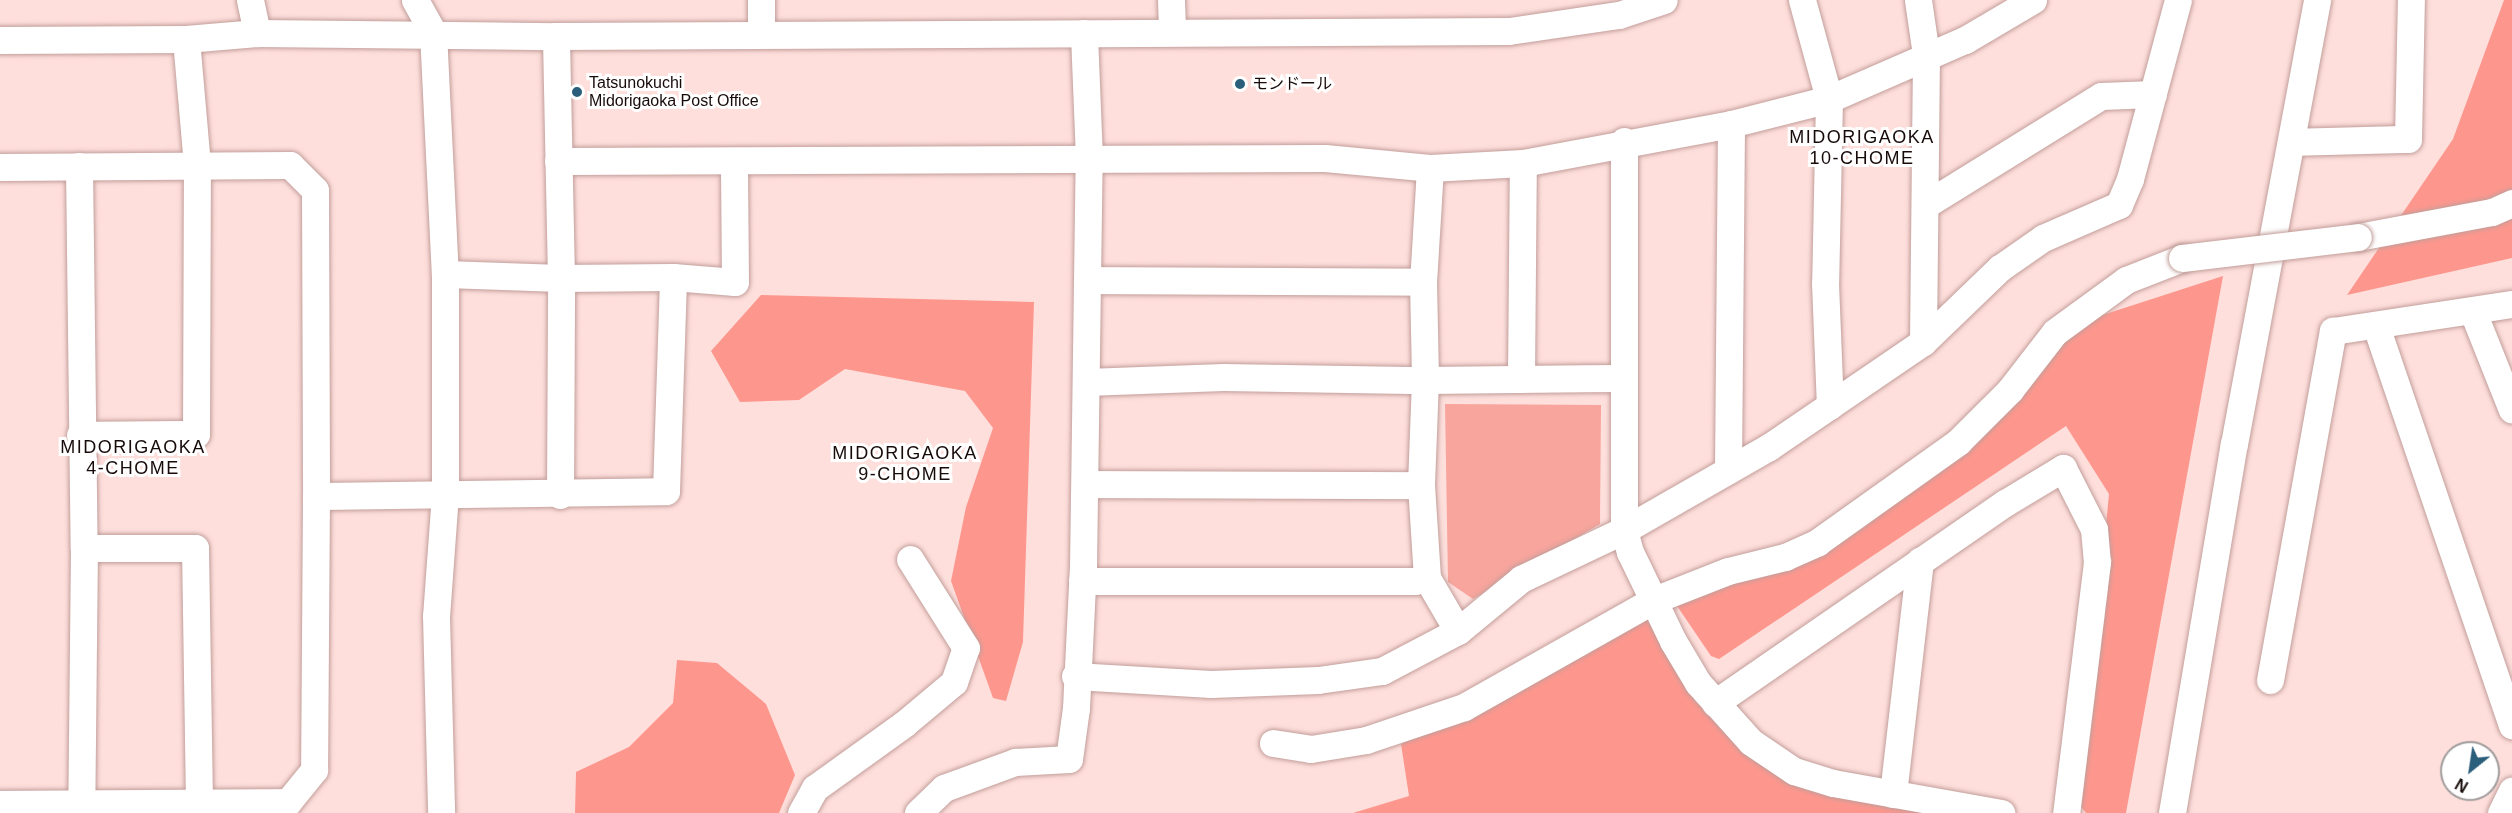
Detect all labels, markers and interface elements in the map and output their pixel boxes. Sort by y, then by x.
place label: Tatsunokuchi Midorigaoka Post Office [589,73,759,111]
place label: モンドール [1252,74,1332,94]
marker: モンドール [1233,77,1247,91]
marker: Tatsunokuchi Midorigaoka Post Office [570,85,584,99]
district label: MIDORIGAOKA 10-CHOME [1789,127,1935,170]
district label: MIDORIGAOKA 4-CHOME [60,437,206,480]
district label: MIDORIGAOKA 9-CHOME [832,443,978,486]
north arrow [2440,741,2500,801]
text: N [2452,775,2471,796]

